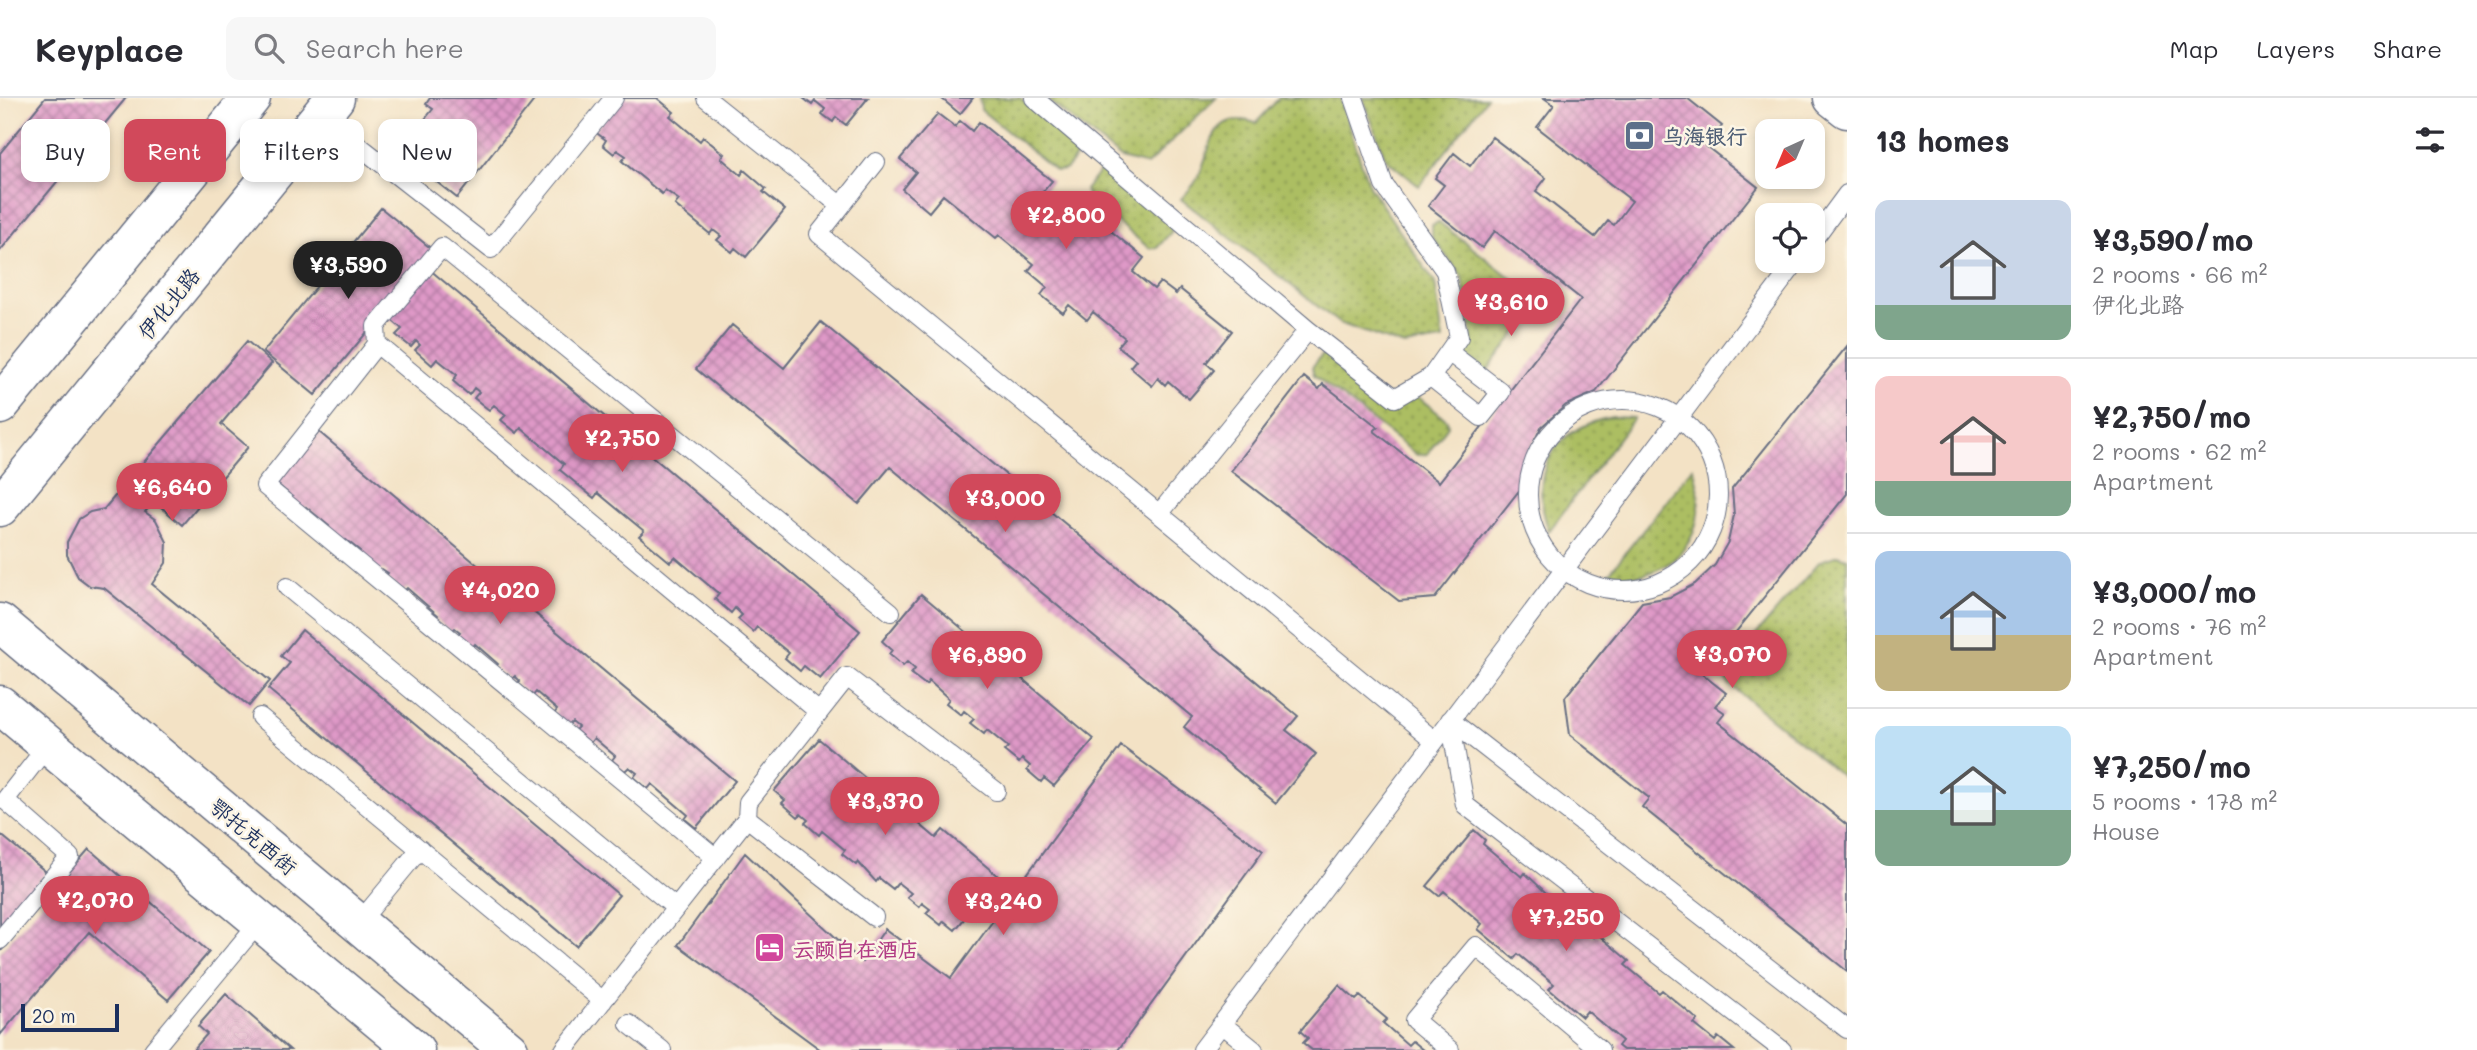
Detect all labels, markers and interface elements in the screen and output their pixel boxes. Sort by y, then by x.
search box [226,17,716,80]
text: Keyplace [35,27,184,70]
icon: search [250,29,288,67]
text: Search here [306,31,464,65]
text: Map [2170,33,2218,64]
text: Layers [2256,33,2335,64]
text: Share [2373,33,2442,64]
bank icon: 乌海银行 [1623,118,1657,152]
chip: Buy [21,119,110,182]
chip: Rent [124,119,226,182]
chip: Filters [240,119,364,182]
chip: New [378,119,477,182]
north arrow [1755,119,1825,189]
map controls [1755,119,1825,273]
text: 13 homes [1875,120,2010,160]
icon: filters [2411,121,2449,159]
place label: 乌海银行 [1663,122,1747,149]
pin: ¥2,800 [1009,192,1123,251]
text: ¥2,800 [1027,199,1105,229]
button: locate [1755,203,1825,273]
text: ¥3,590/mo [2092,219,2253,259]
icon: home [1931,228,2015,312]
pin: ¥3,590 [291,242,405,301]
text: ¥3,590 [309,249,387,279]
text: 2 rooms · 66 m² [2092,259,2267,289]
street label: 伊化北路 [131,262,205,344]
pin: ¥3,610 [1454,278,1568,338]
text: ¥3,610 [1474,286,1548,316]
text: 伊化北路 [2092,289,2184,319]
text: ¥2,750/mo [2092,396,2251,436]
icon: home [1931,404,2015,488]
pin: ¥2,750 [565,414,679,474]
text: ¥2,750 [584,422,660,452]
text: 2 rooms · 62 m² [2092,436,2266,466]
pin: ¥6,640 [115,464,229,523]
text: Apartment [2092,466,2214,496]
text: ¥6,640 [132,471,212,501]
pin: ¥3,000 [948,474,1062,534]
text: ¥3,000 [965,482,1045,512]
pin: ¥4,020 [443,566,557,626]
text: ¥3,000/mo [2092,571,2256,611]
text: ¥4,020 [460,574,540,604]
icon: home [1931,579,2015,663]
text: 2 rooms · 76 m² [2092,611,2266,641]
pin: ¥3,070 [1675,630,1789,690]
pin: ¥6,890 [930,632,1044,691]
text: ¥3,070 [1693,638,1771,668]
text: ¥6,890 [948,639,1026,669]
text: Apartment [2092,641,2214,671]
text: ¥7,250/mo [2092,746,2251,786]
icon: home [1931,754,2015,838]
pin: ¥3,370 [828,778,942,837]
text: ¥3,370 [846,785,924,815]
text: 5 rooms · 178 m² [2092,786,2277,816]
street label: 鄂托克西街 [205,792,303,880]
text: House [2092,816,2160,846]
pin: ¥2,070 [38,876,152,936]
pin: ¥3,240 [946,878,1060,937]
text: ¥2,070 [56,884,134,914]
text: ¥3,240 [964,885,1042,915]
pin: ¥7,250 [1509,894,1623,953]
text: ¥7,250 [1528,901,1604,931]
hotel icon: 云颐自在酒店 [753,931,787,965]
place label: 云颐自在酒店 [793,935,919,962]
scale bar [21,1001,119,1033]
text: 20 m [32,1003,76,1028]

